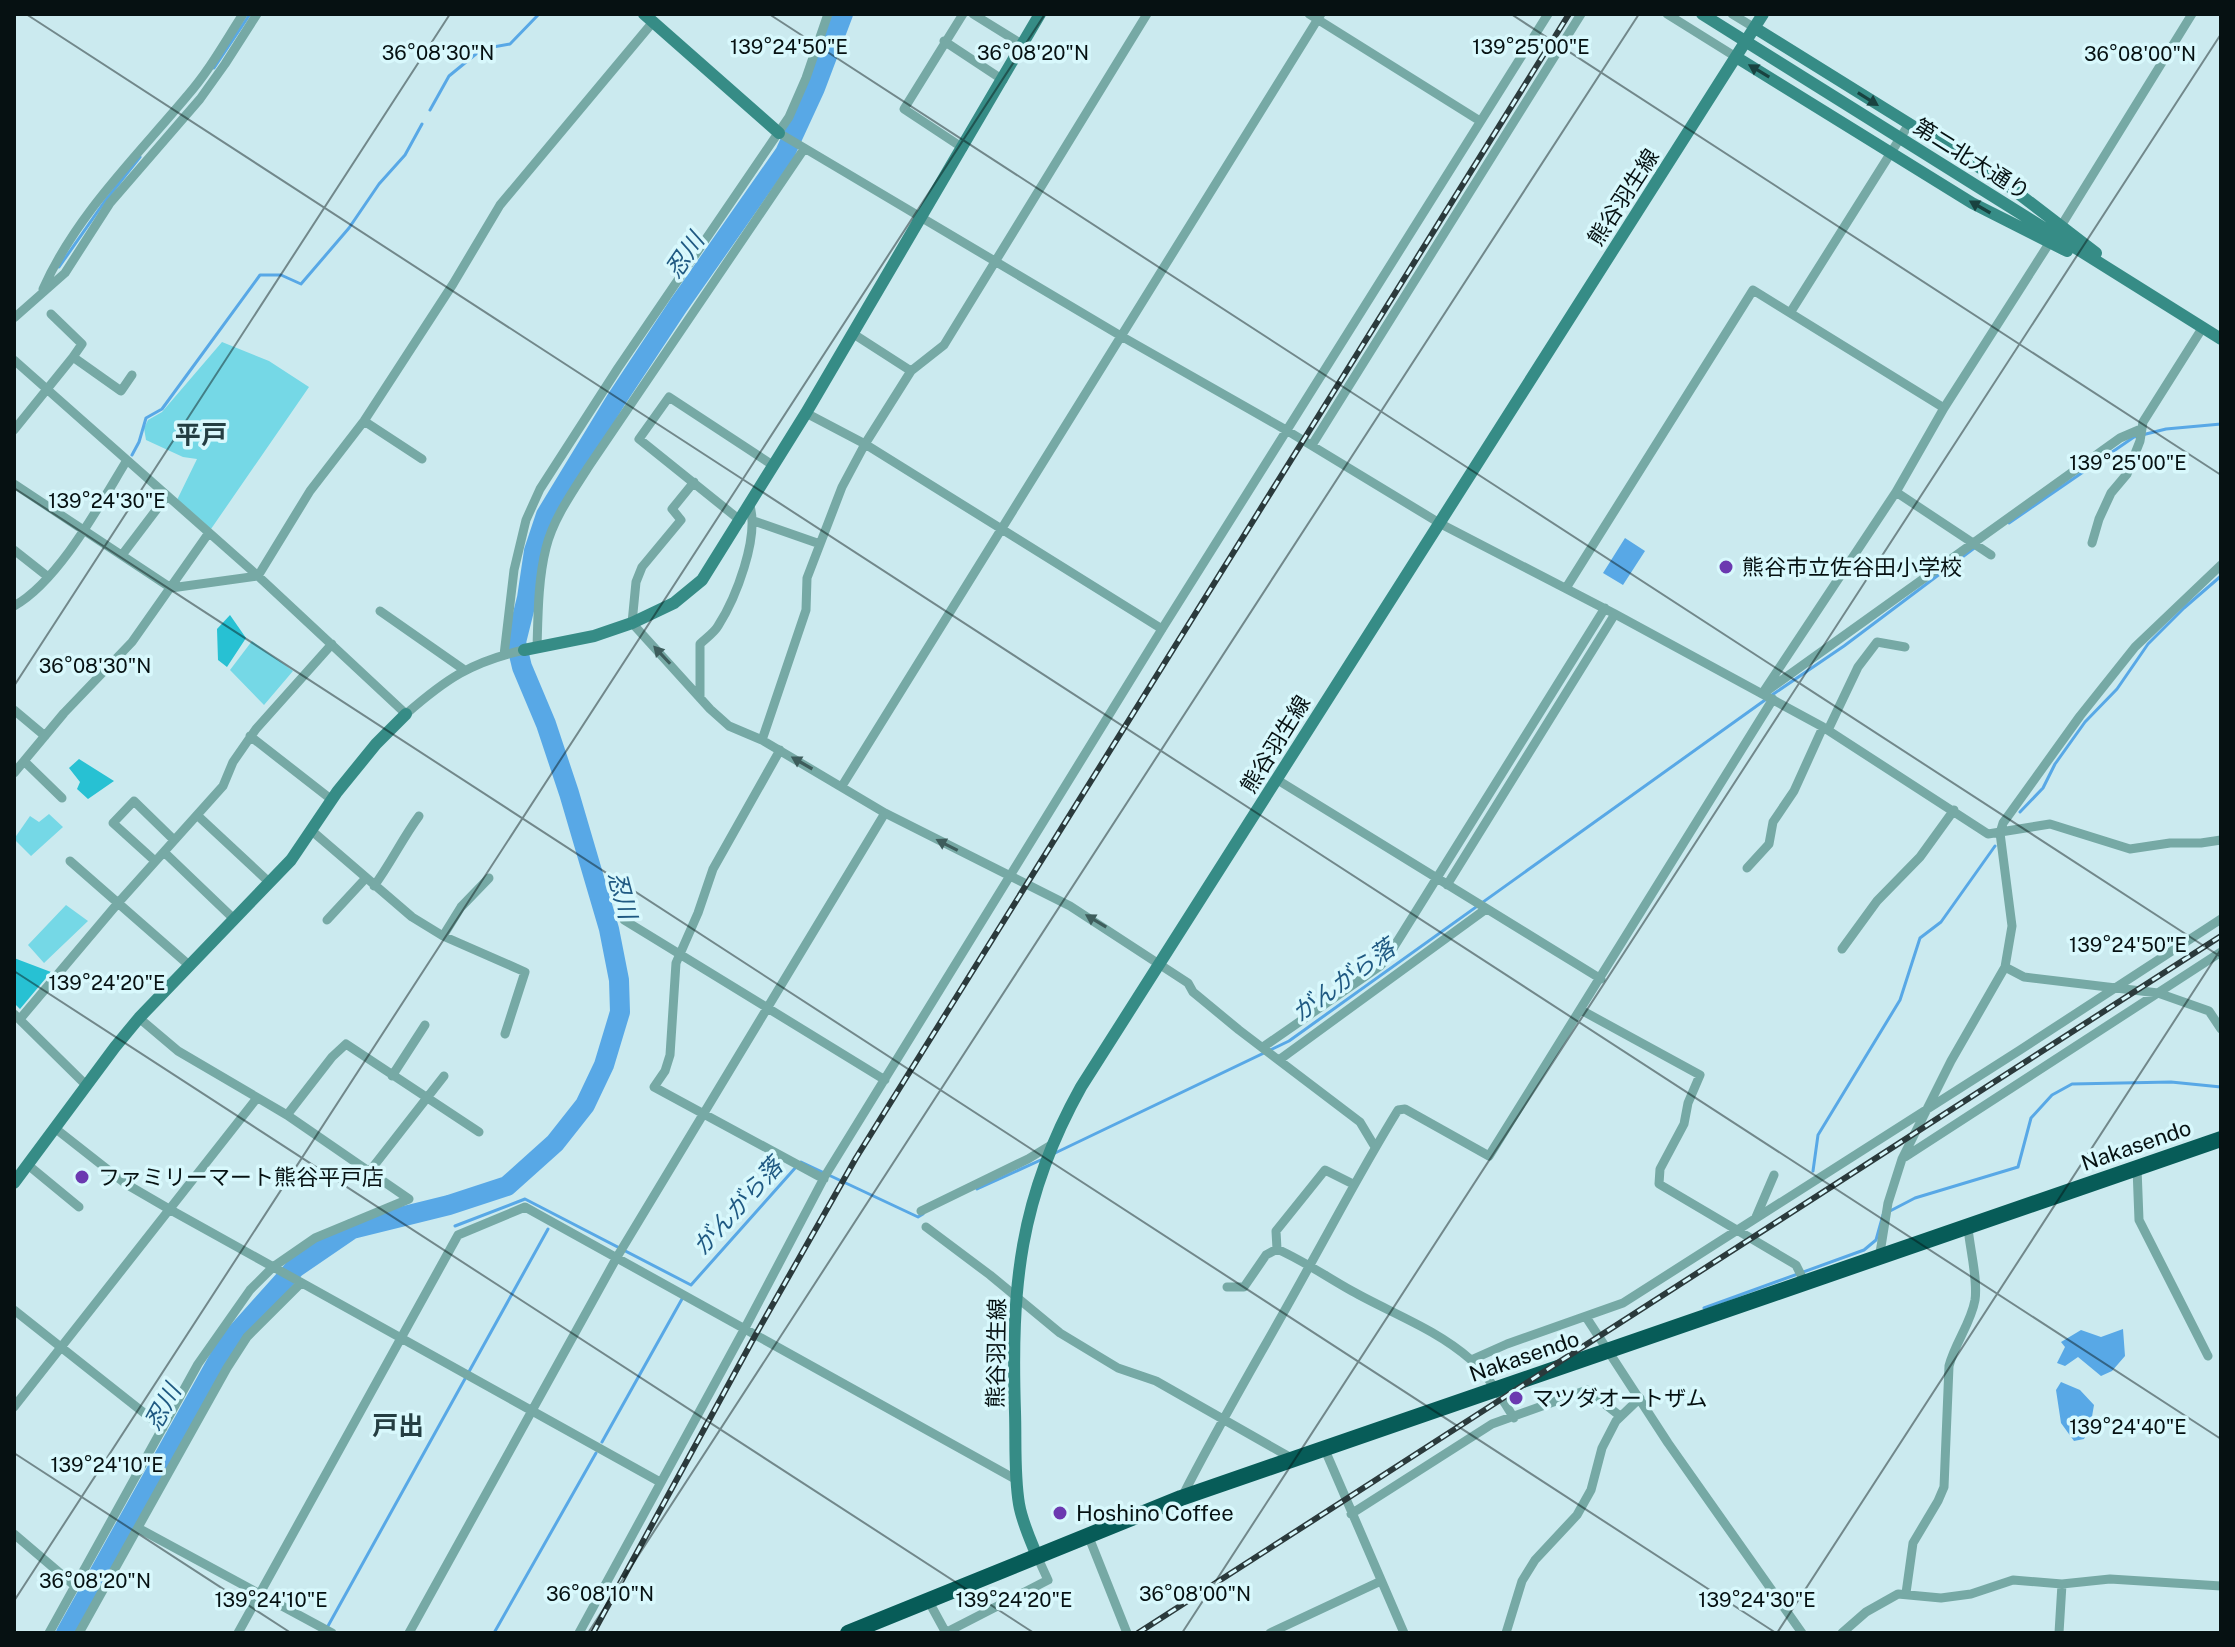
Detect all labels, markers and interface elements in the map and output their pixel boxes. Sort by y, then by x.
text: 139°24'50"E [730,35,848,59]
text: 139°25'00"E [1472,35,1590,59]
text: 36°08'30"N [382,41,494,65]
text: 36°08'20"N [977,41,1089,65]
text: 36°08'00"N [2084,42,2196,66]
one-way arrow [1748,64,1770,78]
one-way arrow [1858,91,1879,106]
street label: 第二北大通り [1909,113,2035,205]
street label: 熊谷羽生線 [1582,144,1664,250]
one-way arrow [1969,200,1991,214]
water label: 忍川 [659,225,711,283]
district label: 平戸 [175,419,227,450]
text: 139°25'00"E [2069,451,2187,475]
text: 139°24'30"E [48,489,166,513]
place label: 熊谷市立佐谷田小学校 [1742,554,1962,580]
marker: 熊谷市立佐谷田小学校 [1717,558,1735,576]
one-way arrow [653,645,671,664]
text: 36°08'30"N [39,654,151,678]
street label: 熊谷羽生線 [1235,690,1315,798]
one-way arrow [791,756,813,770]
one-way arrow [936,839,959,852]
water label: 忍川 [603,868,644,925]
one-way arrow [1085,915,1107,929]
water label: がんがら落 [1286,931,1403,1027]
text: 139°24'50"E [2069,933,2187,957]
text: 139°24'20"E [49,971,165,995]
street label: Nakasendo [2078,1114,2194,1176]
water label: がんがら落 [686,1149,790,1260]
place label: ファミリーマート熊谷平戸店 [98,1164,384,1190]
marker: ファミリーマート熊谷平戸店 [73,1168,91,1186]
street label: 熊谷羽生線 [982,1298,1010,1408]
street label: Nakasendo [1466,1325,1582,1387]
water label: 忍川 [138,1377,187,1435]
place label: マツダオートザム [1532,1385,1708,1411]
marker: マツダオートザム [1507,1389,1525,1407]
district label: 戸出 [372,1410,424,1441]
text: 139°24'40"E [2069,1415,2187,1439]
text: 139°24'10"E [50,1453,164,1477]
place label: Hoshino Coffee [1076,1500,1234,1526]
marker: Hoshino Coffee [1051,1504,1069,1522]
text: 36°08'20"N [39,1569,151,1593]
text: 36°08'10"N [546,1582,654,1606]
text: 36°08'00"N [1139,1582,1251,1606]
text: 139°24'10"E [214,1588,328,1612]
text: 139°24'20"E [956,1588,1072,1612]
text: 139°24'30"E [1698,1588,1816,1612]

